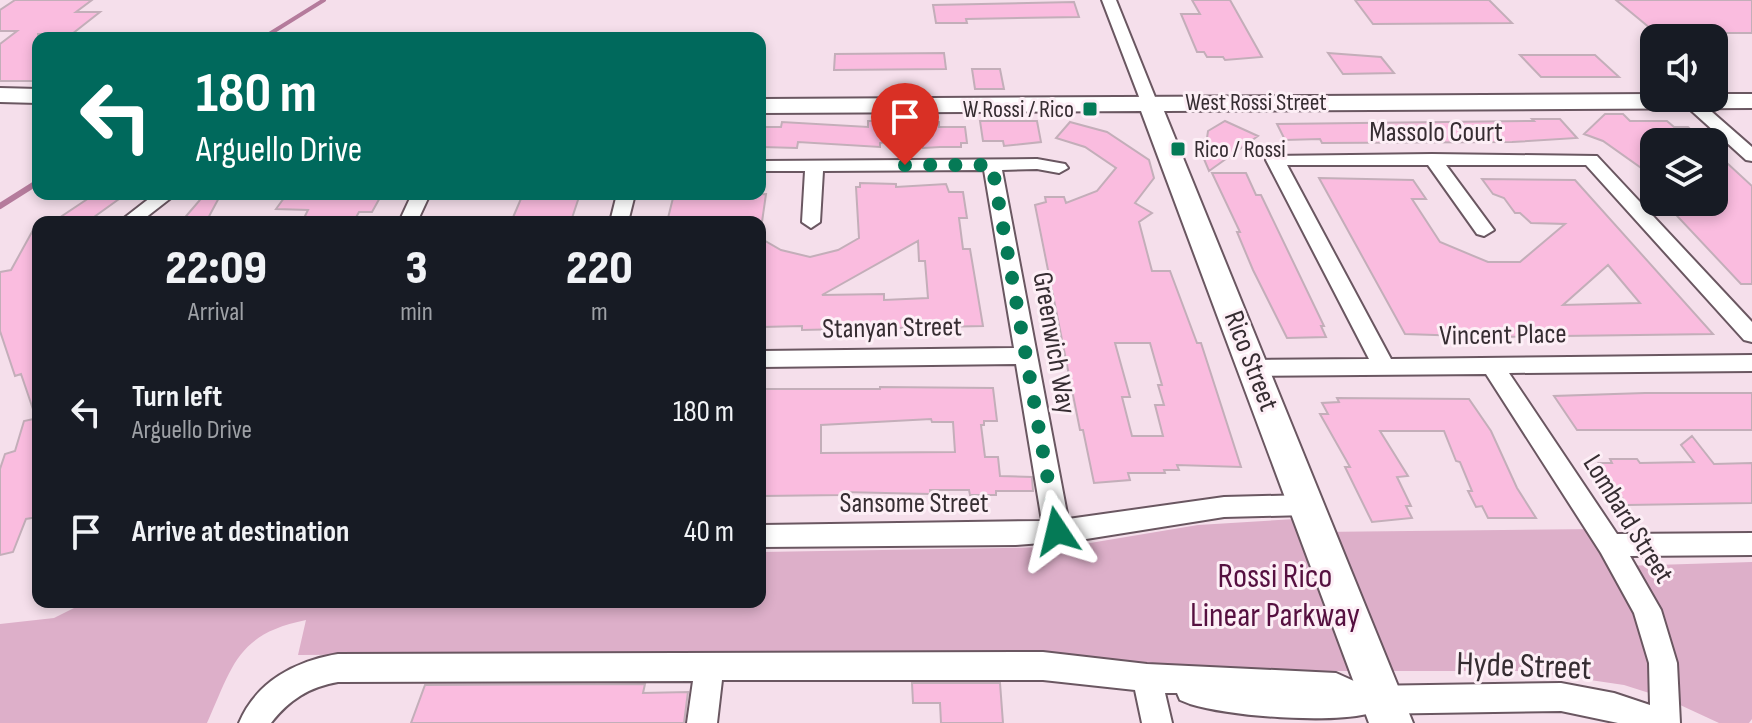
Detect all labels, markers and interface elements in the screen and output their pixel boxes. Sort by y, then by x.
map controls [1640,24,1728,216]
button: sound [1640,24,1728,112]
text: 180 m [196,61,317,128]
icon: left [64,64,168,168]
pin [871,83,939,165]
street label: West Rossi Street [1185,88,1327,117]
icon: arrive [883,95,927,139]
place label: W Rossi / Rico [963,95,1074,124]
marker: W Rossi / Rico [1081,100,1099,118]
street label: Massolo Court [1369,116,1503,149]
button: layers [1640,128,1728,216]
text: Arguello Drive [196,129,362,172]
place label: Rico / Rossi [1194,135,1286,164]
marker: Rico / Rossi [1169,140,1187,158]
text: 22:09 [165,240,267,297]
text: 3 [405,240,428,297]
text: 220 [566,240,633,297]
street label: Greenwich Way [1025,269,1083,417]
text: Arrival [188,297,244,328]
text: min [400,297,433,328]
text: m [591,297,608,328]
street label: Rico Street [1217,306,1285,416]
street label: Stanyan Street [822,310,962,346]
street label: Vincent Place [1439,317,1567,353]
text: Turn left [132,379,222,415]
icon: left [64,390,108,434]
text: 180 m [673,394,734,430]
text: Arguello Drive [132,415,252,446]
street label: Lombard Street [1576,449,1680,589]
street label: Sansome Street [839,487,989,520]
position arrow [1015,489,1099,573]
icon: arrive [64,510,108,554]
text: Arrive at destination [132,514,349,550]
text: 40 m [684,514,734,550]
park label: Rossi Rico Linear Parkway [1190,556,1360,636]
street label: Hyde Street [1456,643,1592,689]

